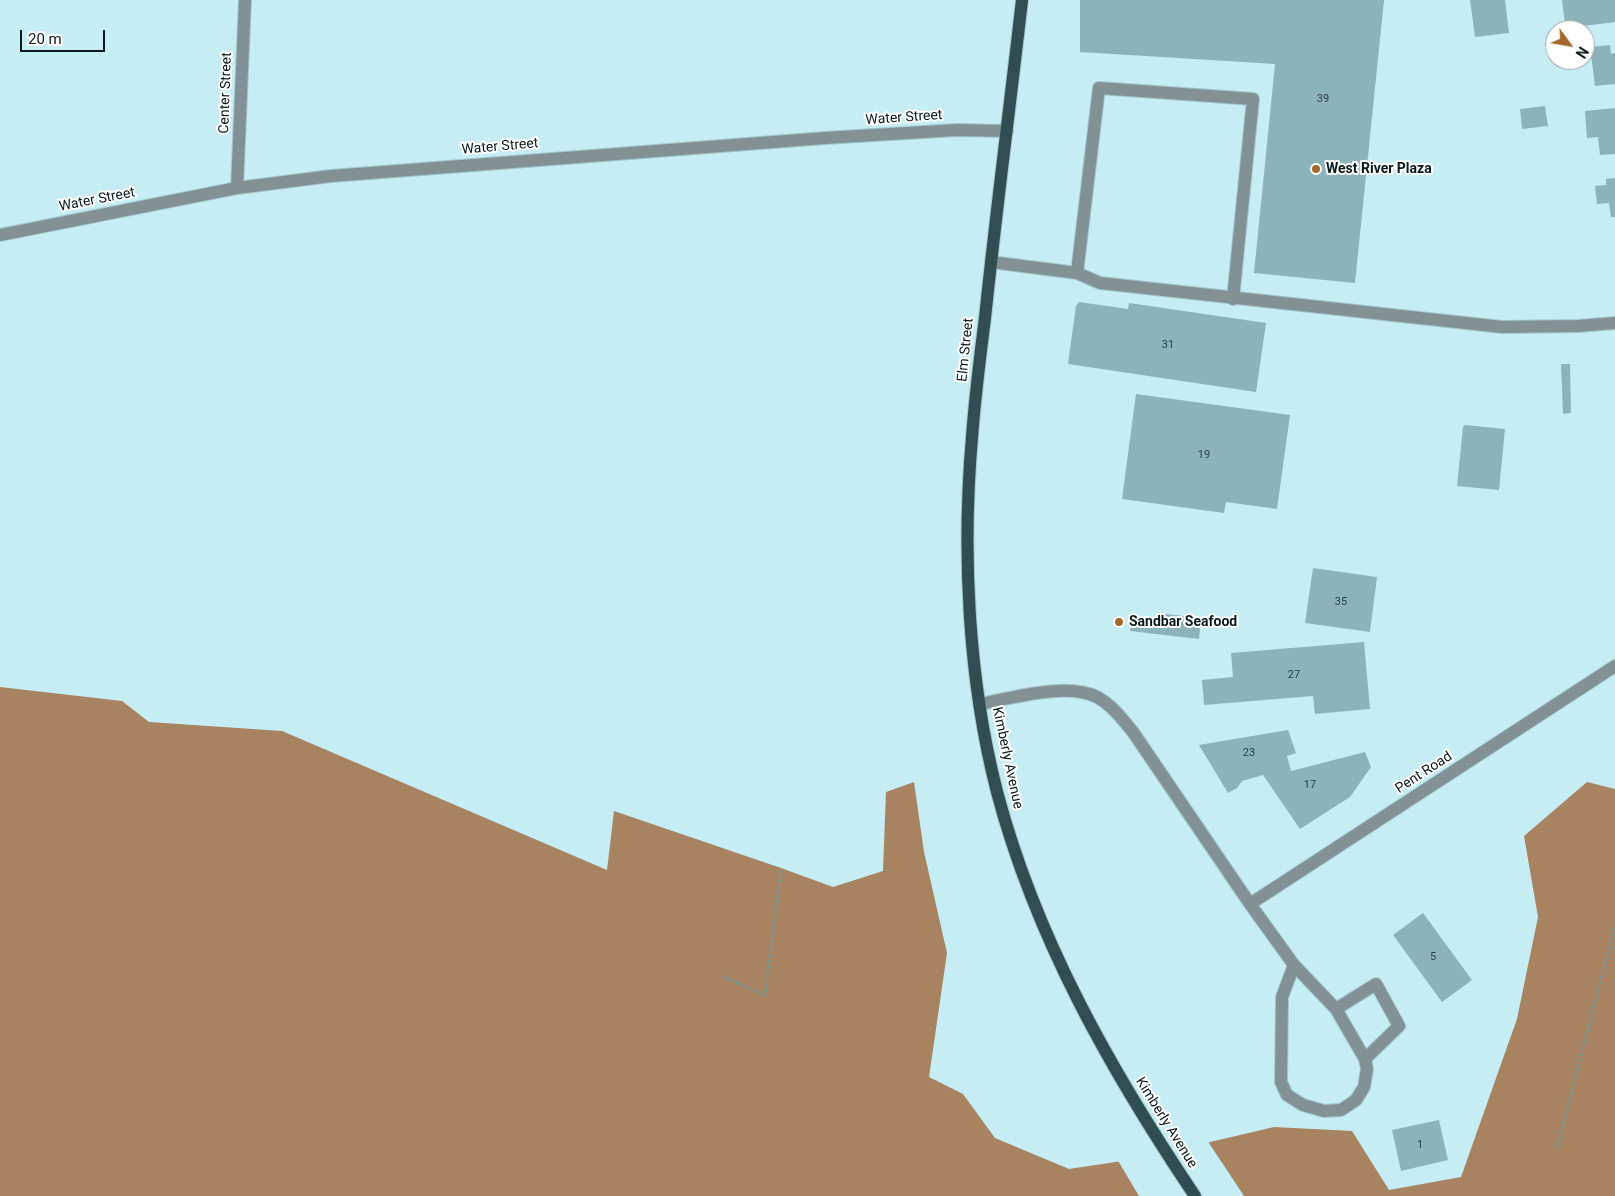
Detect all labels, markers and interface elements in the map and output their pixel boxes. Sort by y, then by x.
scale bar [22,20,108,52]
north arrow [1545,20,1595,70]
text: 20 m [28,30,62,48]
text: N [1572,44,1591,61]
street label: Center Street [216,52,236,134]
house number: 39 [1317,92,1329,106]
street label: Water Street [865,107,943,129]
street label: Water Street [461,135,539,159]
place label: West River Plaza [1326,161,1432,177]
marker: West River Plaza [1310,163,1322,175]
street label: Water Street [58,184,136,216]
street label: Elm Street [954,317,978,383]
house number: 31 [1162,338,1174,352]
house number: 19 [1198,448,1210,462]
house number: 35 [1335,595,1347,609]
place label: Sandbar Seafood [1129,614,1237,630]
marker: Sandbar Seafood [1113,616,1125,628]
house number: 27 [1288,668,1300,682]
street label: Kimberly Avenue [988,705,1026,811]
house number: 23 [1243,746,1255,760]
street label: Pent Road [1393,749,1455,797]
house number: 17 [1304,778,1316,792]
house number: 5 [1430,950,1436,964]
street label: Kimberly Avenue [1131,1075,1201,1171]
house number: 1 [1417,1138,1423,1152]

